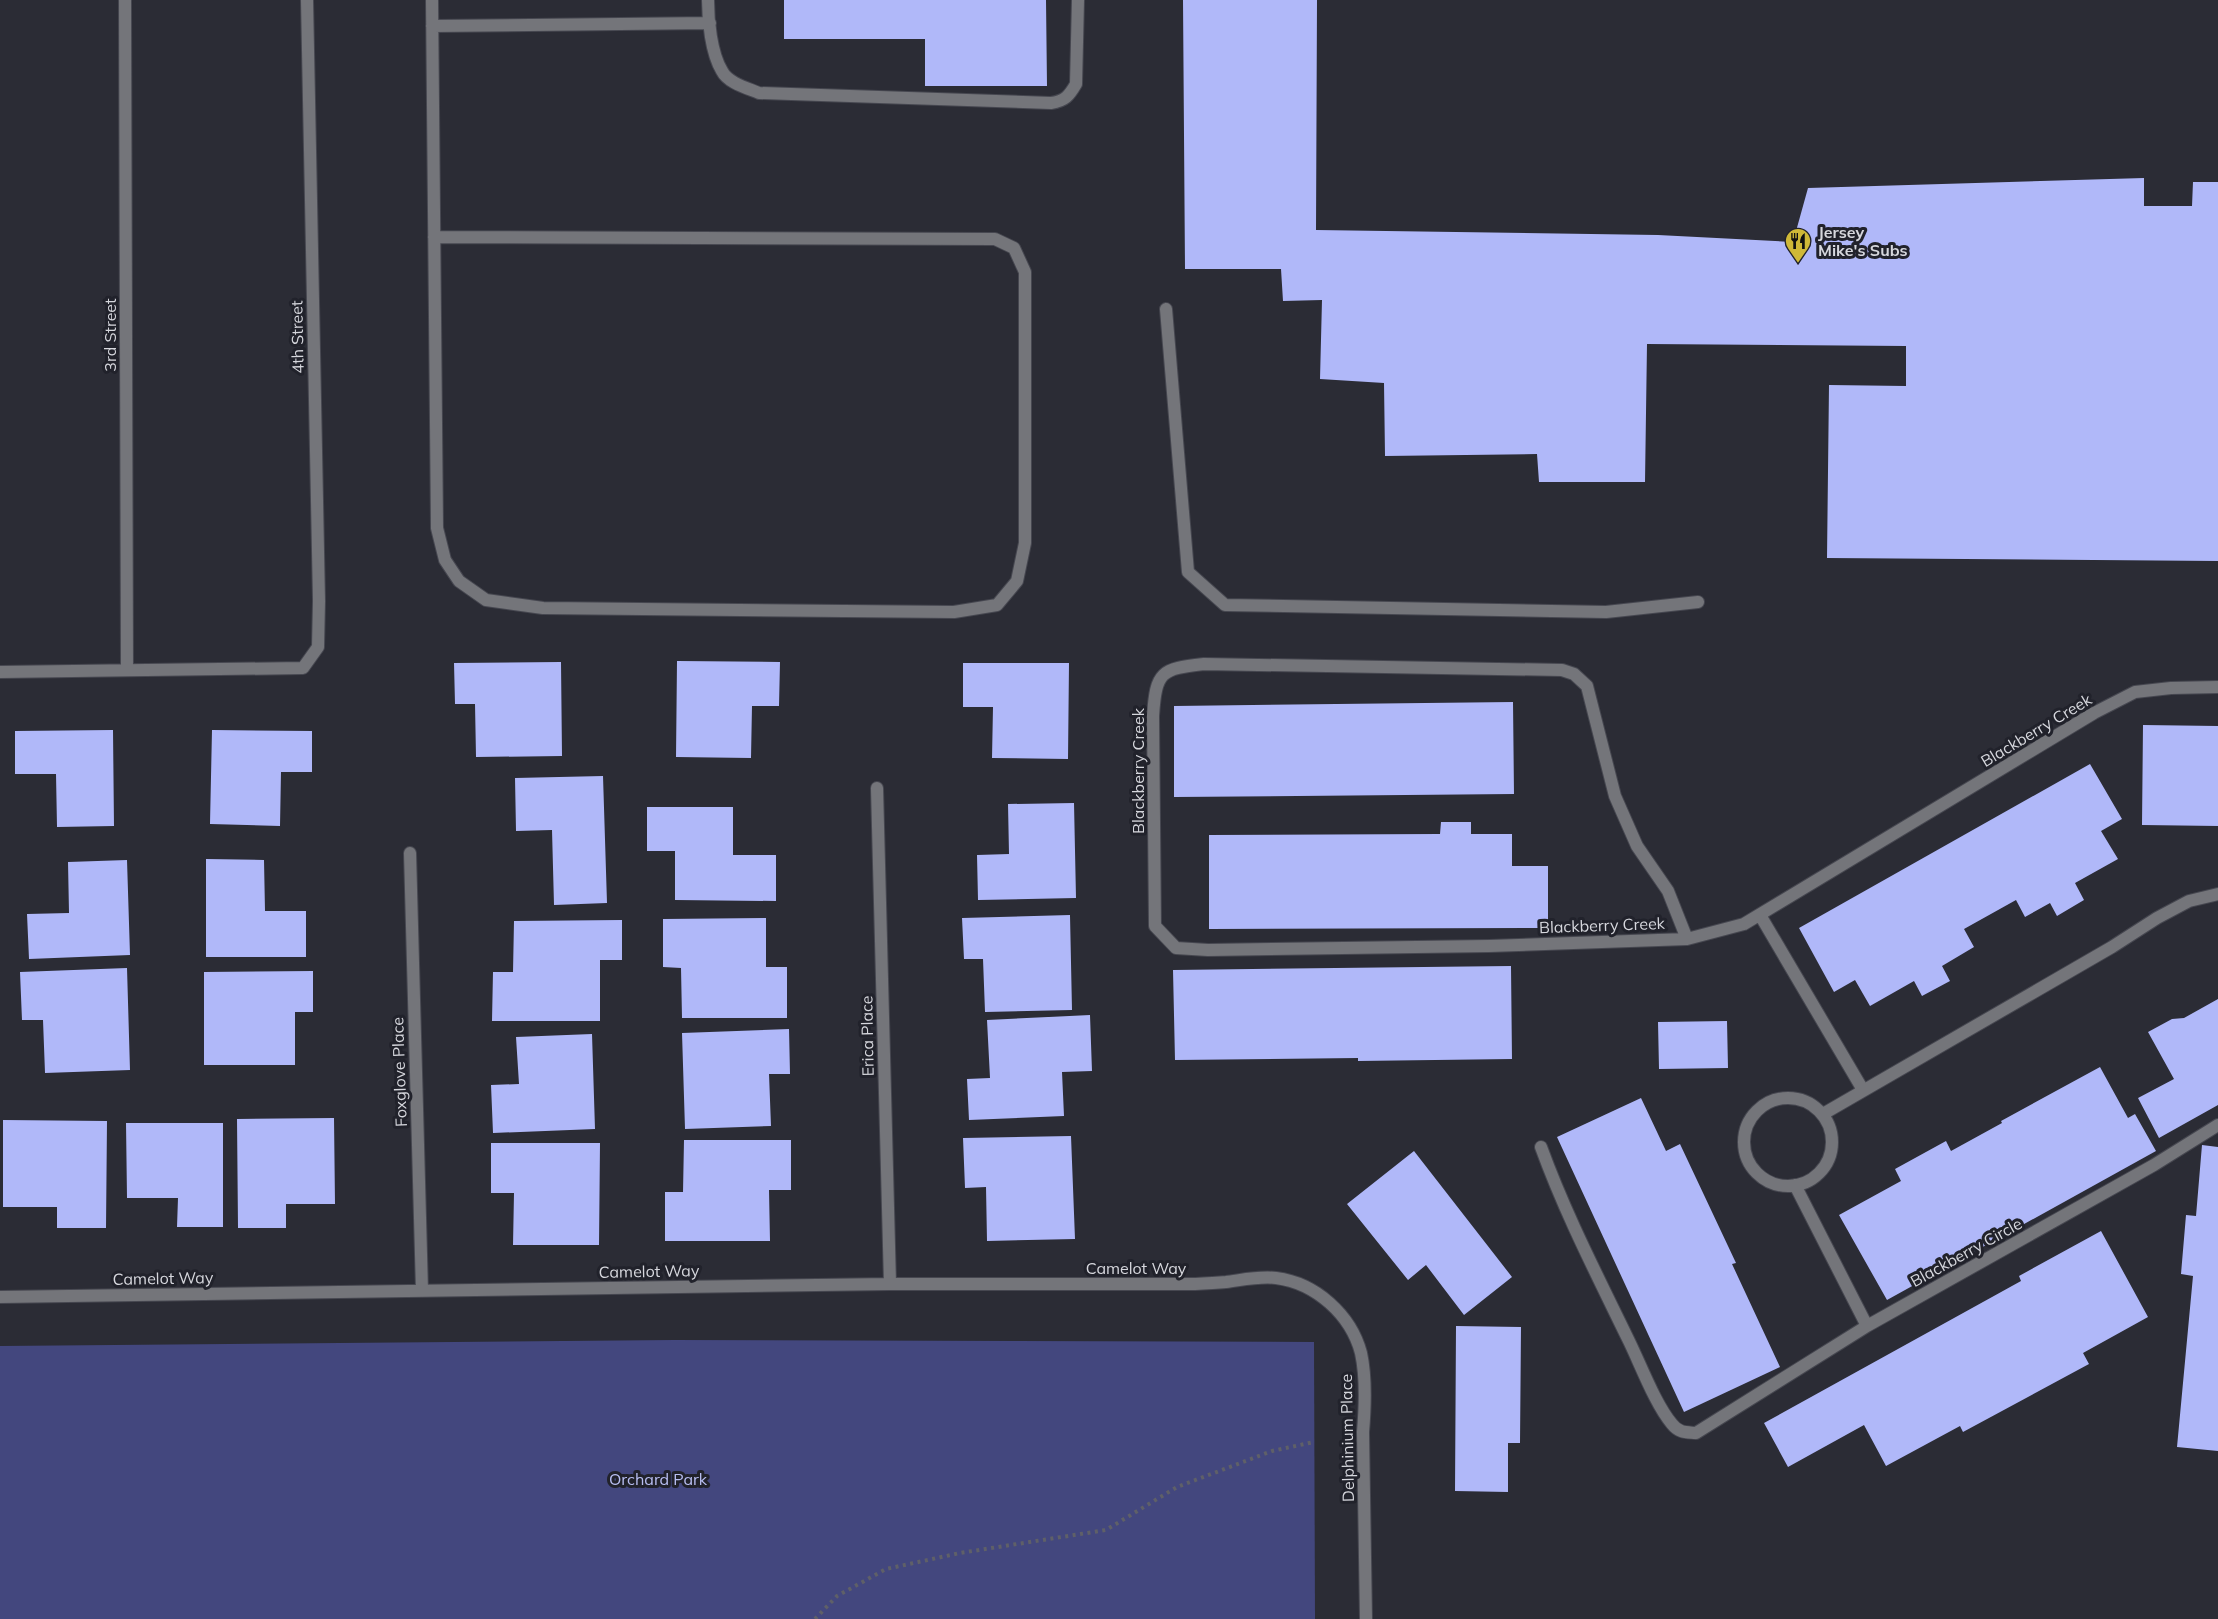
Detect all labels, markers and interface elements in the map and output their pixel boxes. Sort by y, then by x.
place label: Jersey Mike's Subs [1818,222,1908,260]
restaurant icon: Jersey Mike's Subs [1783,226,1813,264]
street label: 3rd Street [100,298,120,372]
street label: 4th Street [286,300,308,374]
street label: Blackberry Creek [1977,689,2096,771]
street label: Blackberry Creek [1128,707,1148,834]
street label: Blackberry Creek [1539,913,1666,937]
street label: Erica Place [856,995,878,1077]
street label: Foxglove Place [387,1017,411,1127]
street label: Blackberry Circle [1907,1213,2025,1291]
street label: Camelot Way [1086,1258,1187,1278]
street label: Camelot Way [599,1260,700,1282]
street label: Camelot Way [113,1267,214,1289]
street label: Delphinium Place [1336,1374,1358,1502]
park label: Orchard Park [609,1469,708,1489]

